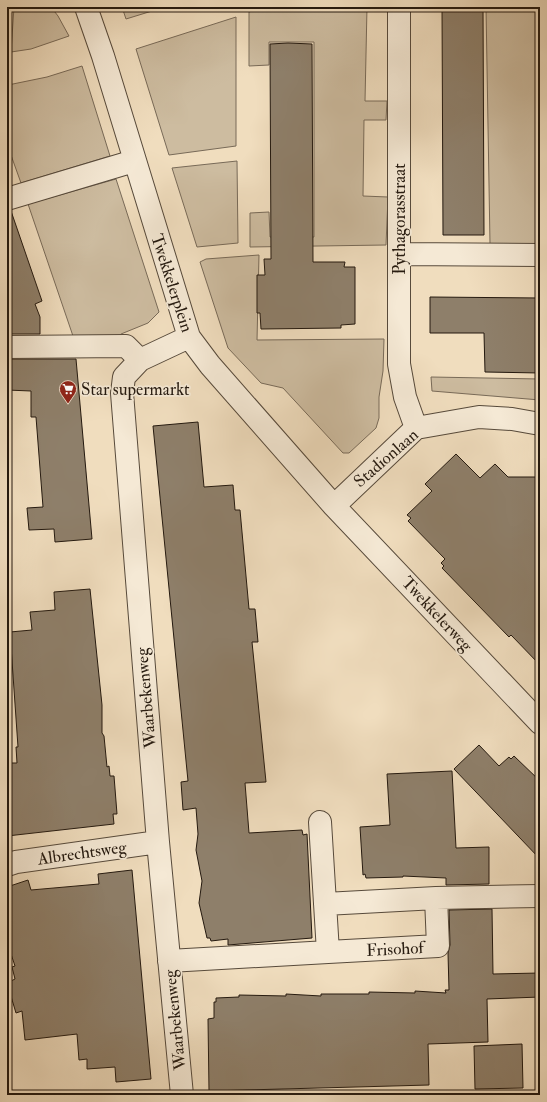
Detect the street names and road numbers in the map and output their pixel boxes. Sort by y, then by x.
street label: Pythagorasstraat [389,163,411,275]
street label: Twekkelerplein [145,231,198,335]
street label: Stadionlaan [349,424,423,492]
street label: Twekkelerweg [397,572,477,656]
street label: Waarbekenweg [131,646,161,750]
street label: Albrechtsweg [35,836,128,870]
street label: Frisohof [366,937,427,961]
street label: Waarbekenweg [159,968,191,1072]

